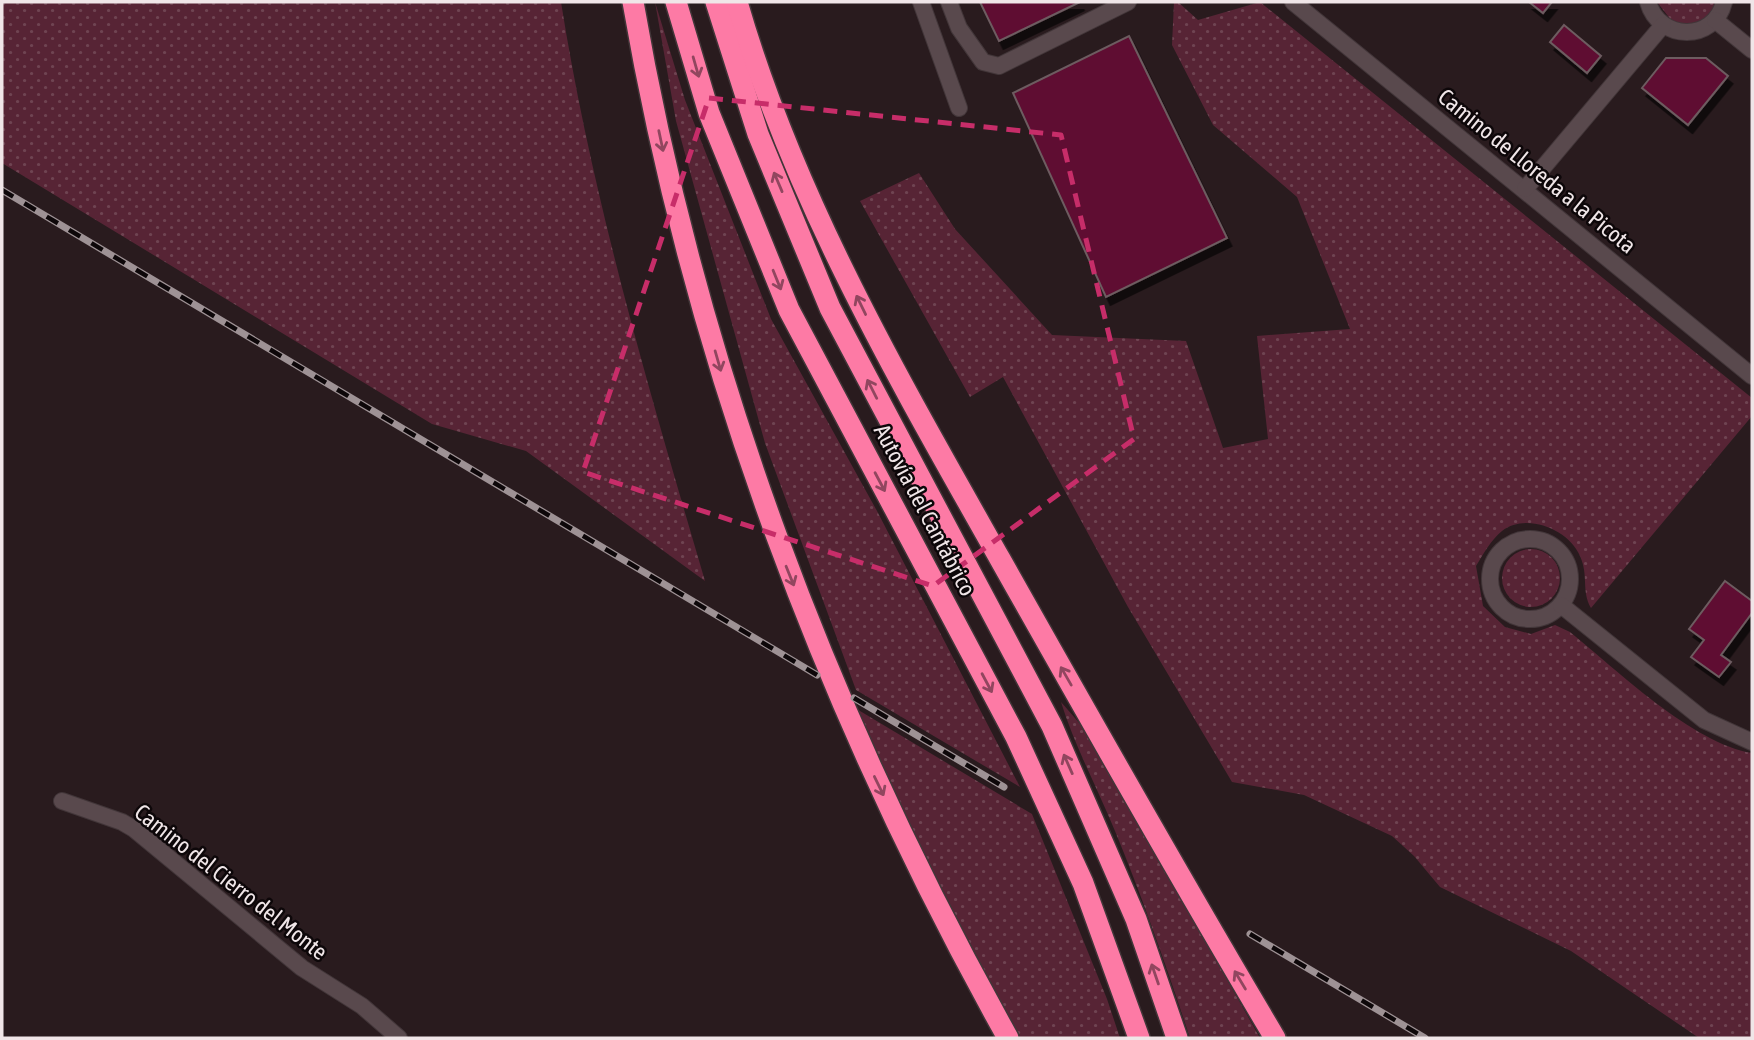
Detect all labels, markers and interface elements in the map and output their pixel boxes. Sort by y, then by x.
one-way arrow [690,56,703,78]
street label: Camino de Lloreda a la Picota [1433,83,1641,259]
one-way arrow [655,129,668,152]
one-way arrow [770,171,783,193]
one-way arrow [771,268,784,290]
one-way arrow [853,295,866,316]
one-way arrow [713,350,726,372]
one-way arrow [864,379,878,399]
street label: Autovía del Cantábrico [869,420,981,600]
one-way arrow [874,471,887,492]
one-way arrow [785,565,798,587]
one-way arrow [1059,666,1073,686]
one-way arrow [981,672,994,693]
one-way arrow [1061,753,1074,775]
one-way arrow [872,775,886,796]
street label: Camino del Cierro del Monte [130,799,332,965]
one-way arrow [1148,963,1160,985]
one-way arrow [1233,970,1247,990]

